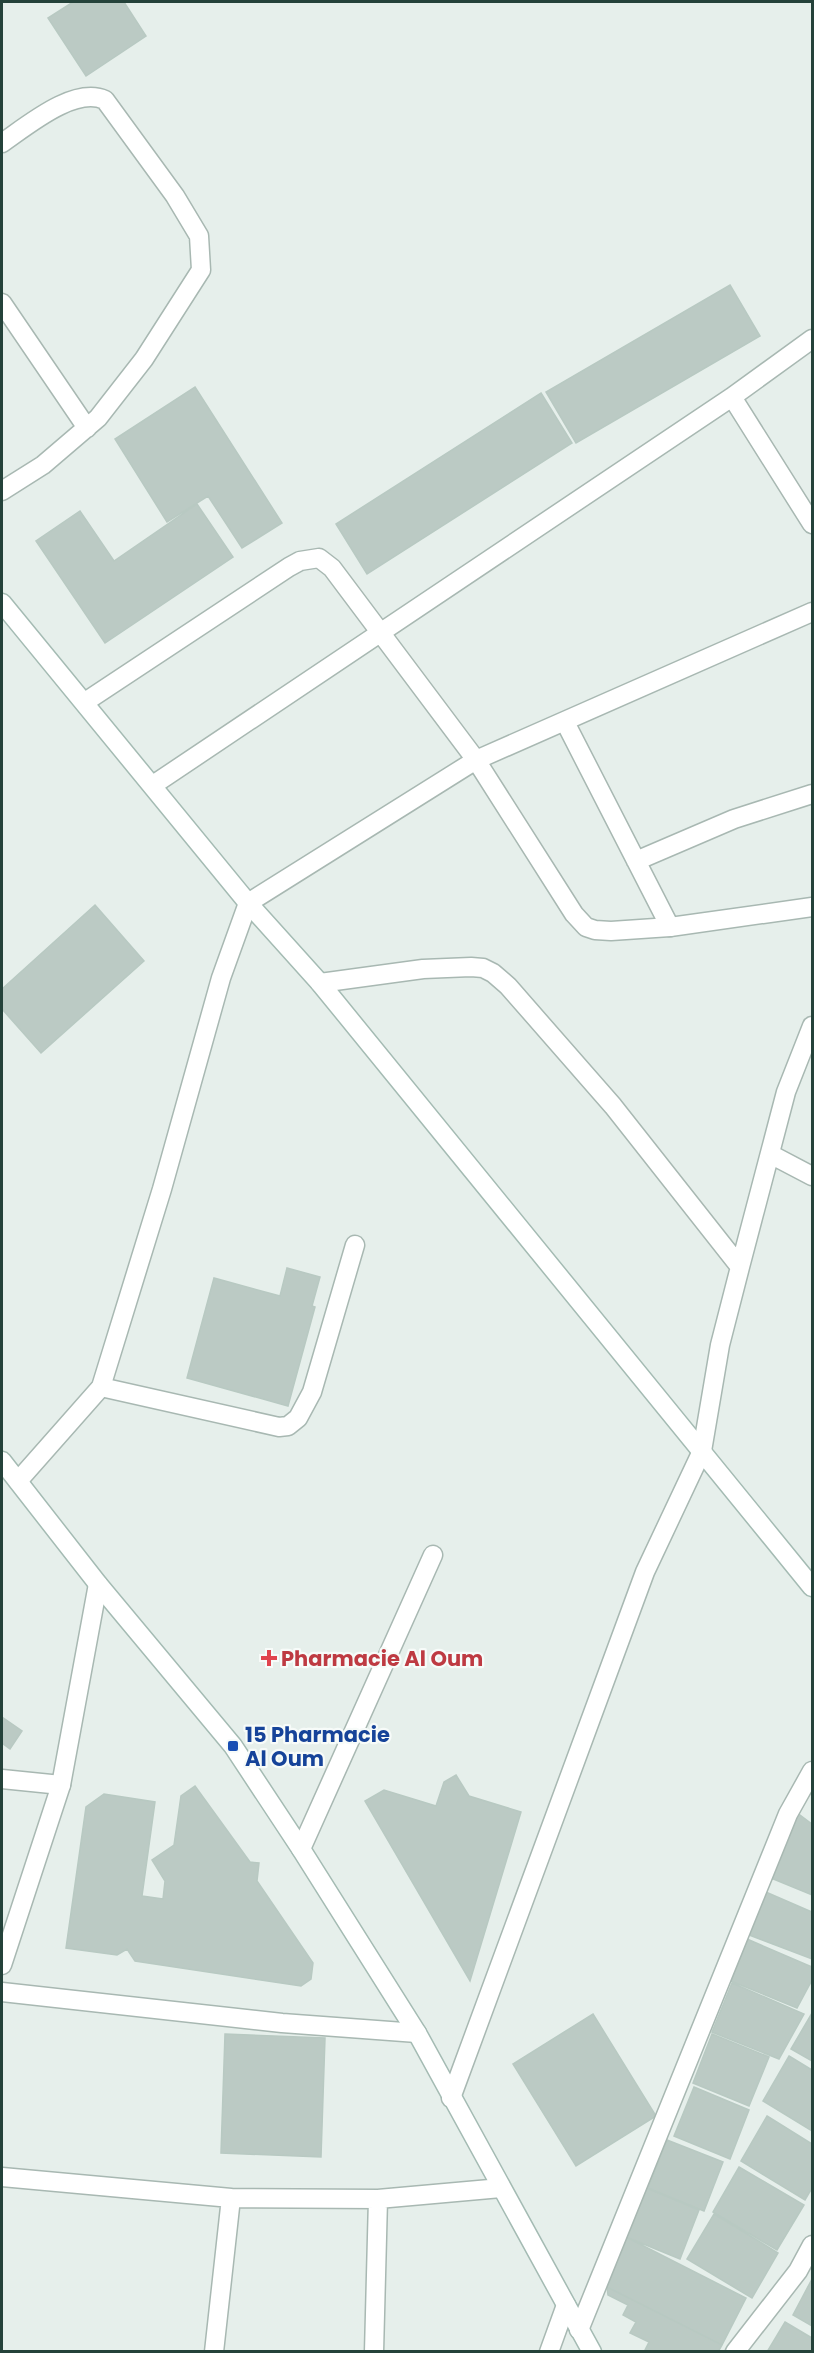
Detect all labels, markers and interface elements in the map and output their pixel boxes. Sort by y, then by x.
place label: Pharmacie Al Oum [281,1644,483,1673]
marker: Pharmacie Al Oum [262,1651,276,1665]
place label: 15 Pharmacie Al Oum [245,1720,390,1773]
marker: 15 Pharmacie Al Oum [226,1739,240,1753]

